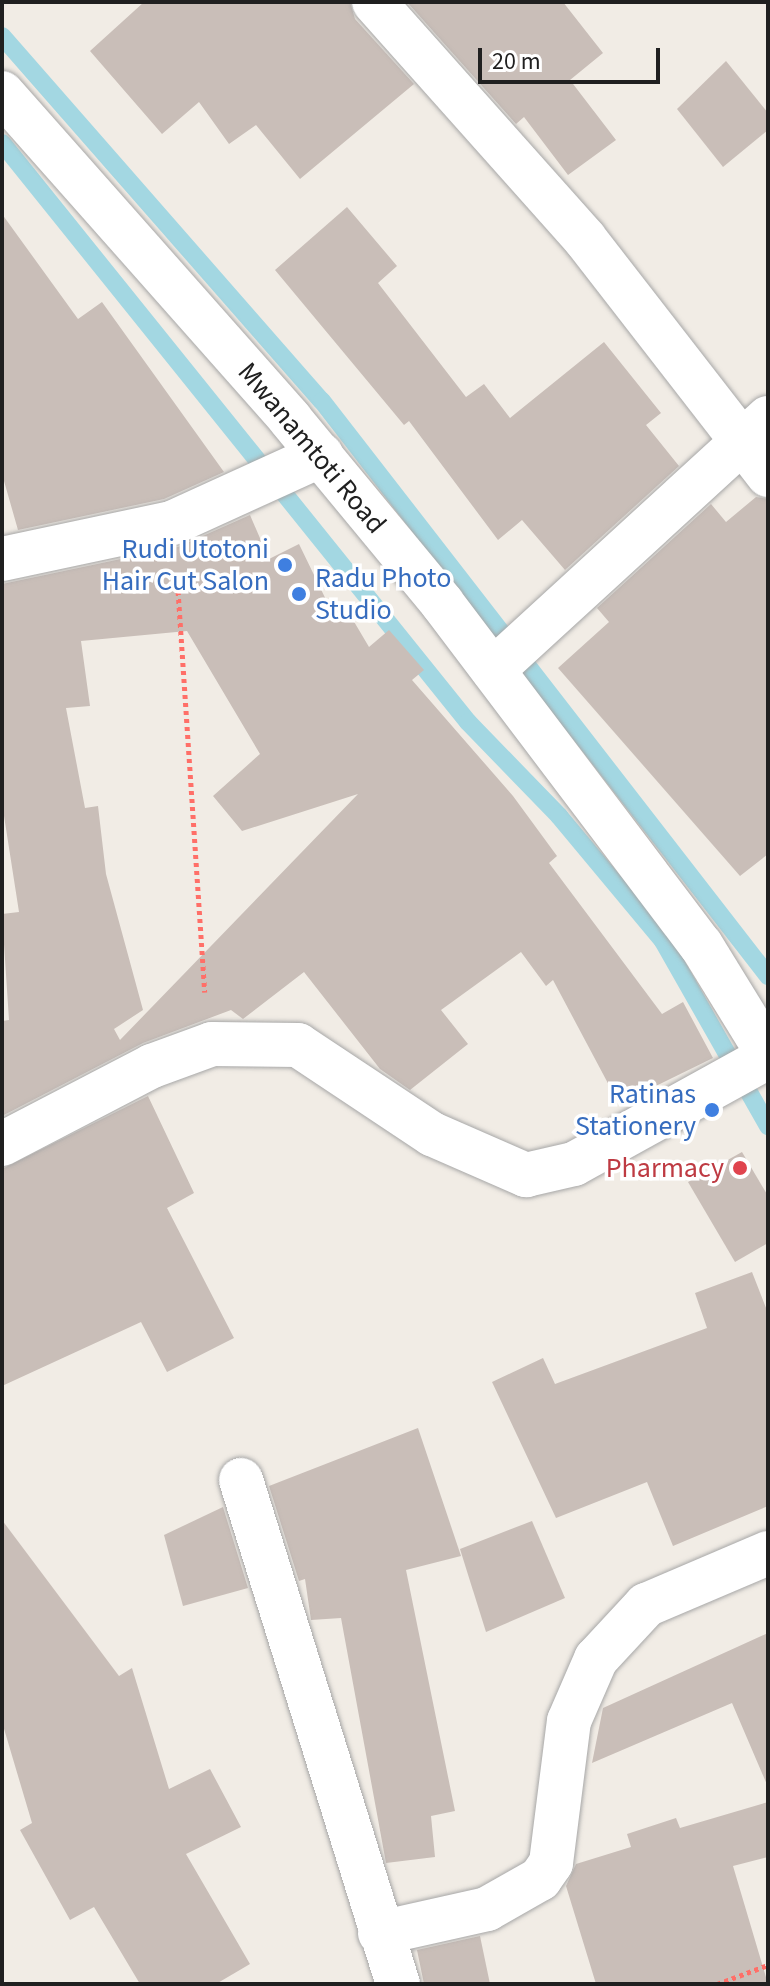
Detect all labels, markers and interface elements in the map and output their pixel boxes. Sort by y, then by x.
scale bar [482,32,664,82]
text: 20 m [492,44,541,79]
street label: Mwanamtoti Road [231,356,393,540]
place label: Rudi Utotoni Hair Cut Salon [102,532,269,598]
marker: Rudi Utotoni Hair Cut Salon [276,556,294,574]
place label: Radu Photo Studio [315,561,451,627]
marker: Radu Photo Studio [290,585,308,603]
place label: Ratinas Stationery [575,1077,696,1143]
marker: Ratinas Stationery [703,1101,721,1119]
place label: Pharmacy [606,1151,724,1185]
marker: Pharmacy [731,1159,749,1177]

